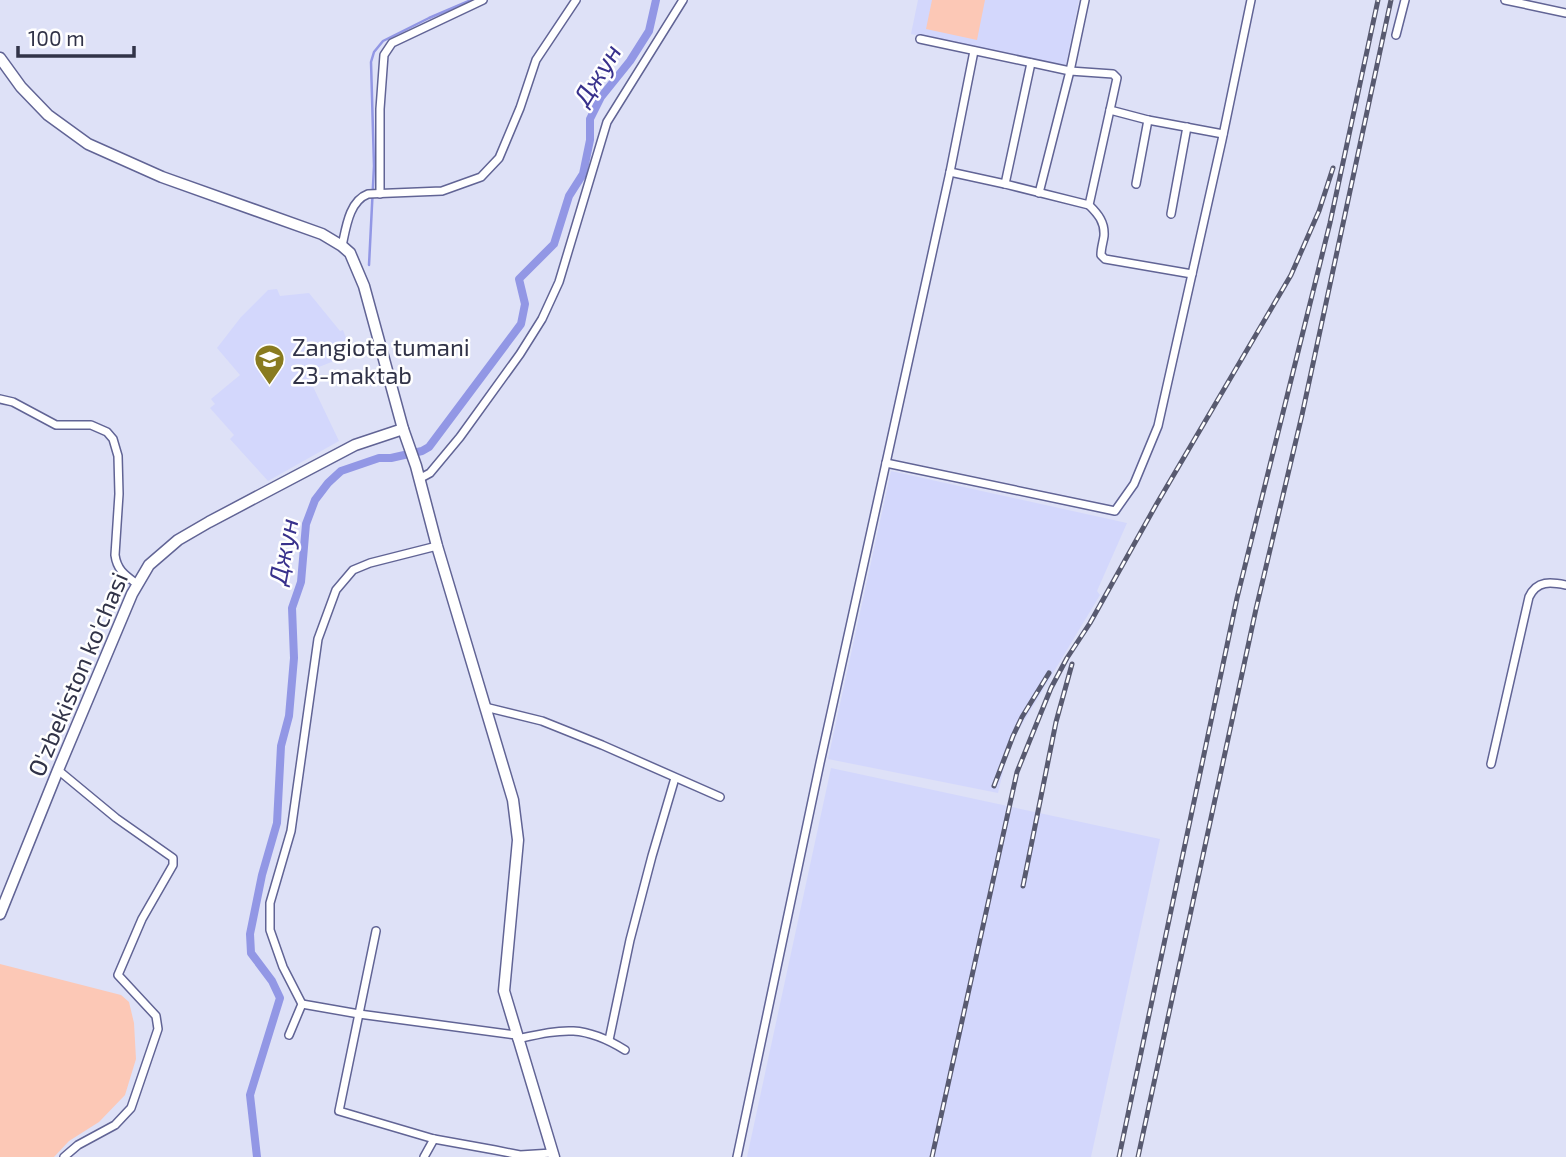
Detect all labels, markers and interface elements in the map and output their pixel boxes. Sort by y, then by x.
scale bar [18,14,133,58]
text: 100 m [28,25,85,50]
water label: Джун [564,37,627,112]
place label: Zangiota tumani 23-maktab [292,332,470,389]
school or university icon: Zangiota tumani 23-maktab [252,343,286,387]
water label: Джун [260,515,304,589]
street label: O'zbekiston ko'chasi [21,568,133,780]

